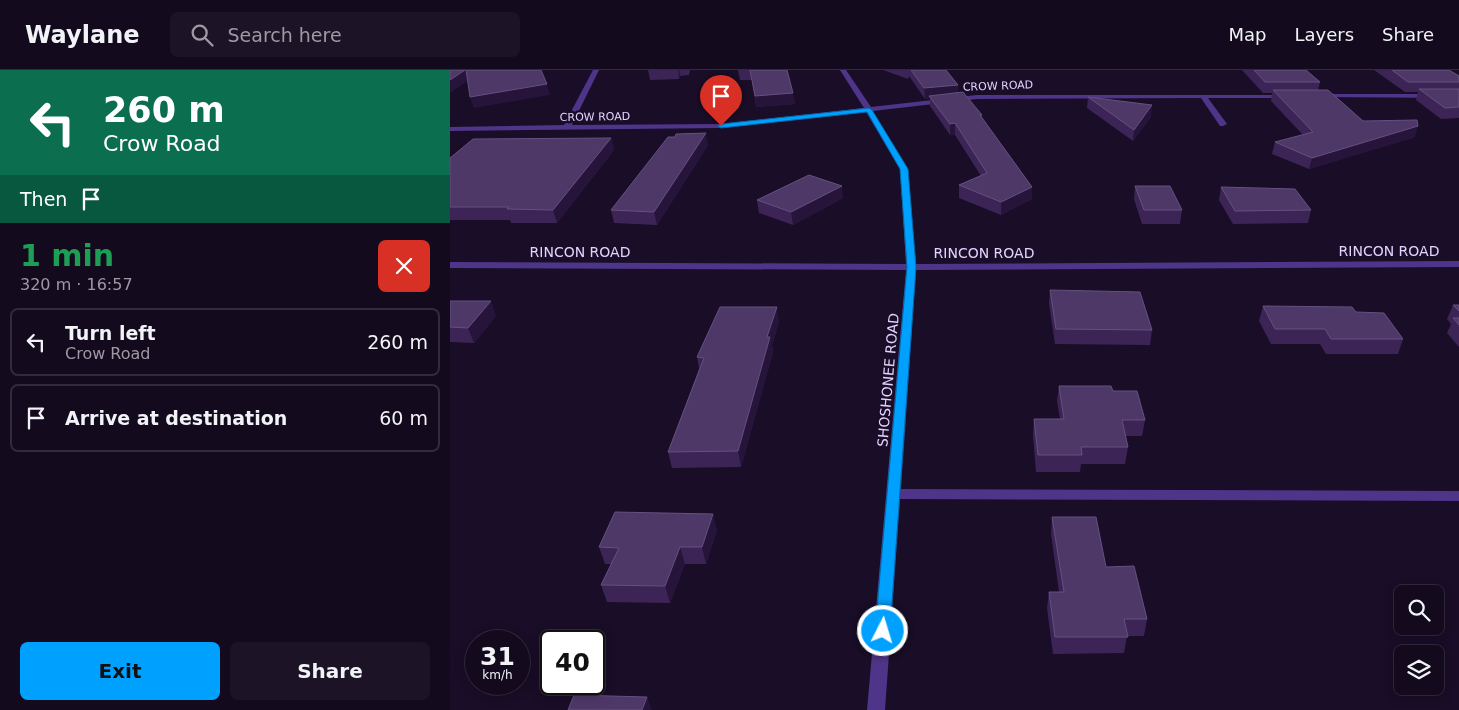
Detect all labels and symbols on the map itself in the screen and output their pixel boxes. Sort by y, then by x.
pin [700,75,742,126]
street label: CROW ROAD [963,78,1033,94]
street label: CROW ROAD [560,110,630,124]
street label: RINCON ROAD [1339,243,1439,259]
street label: RINCON ROAD [530,244,630,260]
street label: RINCON ROAD [934,245,1034,261]
street label: SHOSHONEE ROAD [874,312,902,448]
position arrow [856,604,908,656]
speed limit sign: 40 [540,630,605,695]

